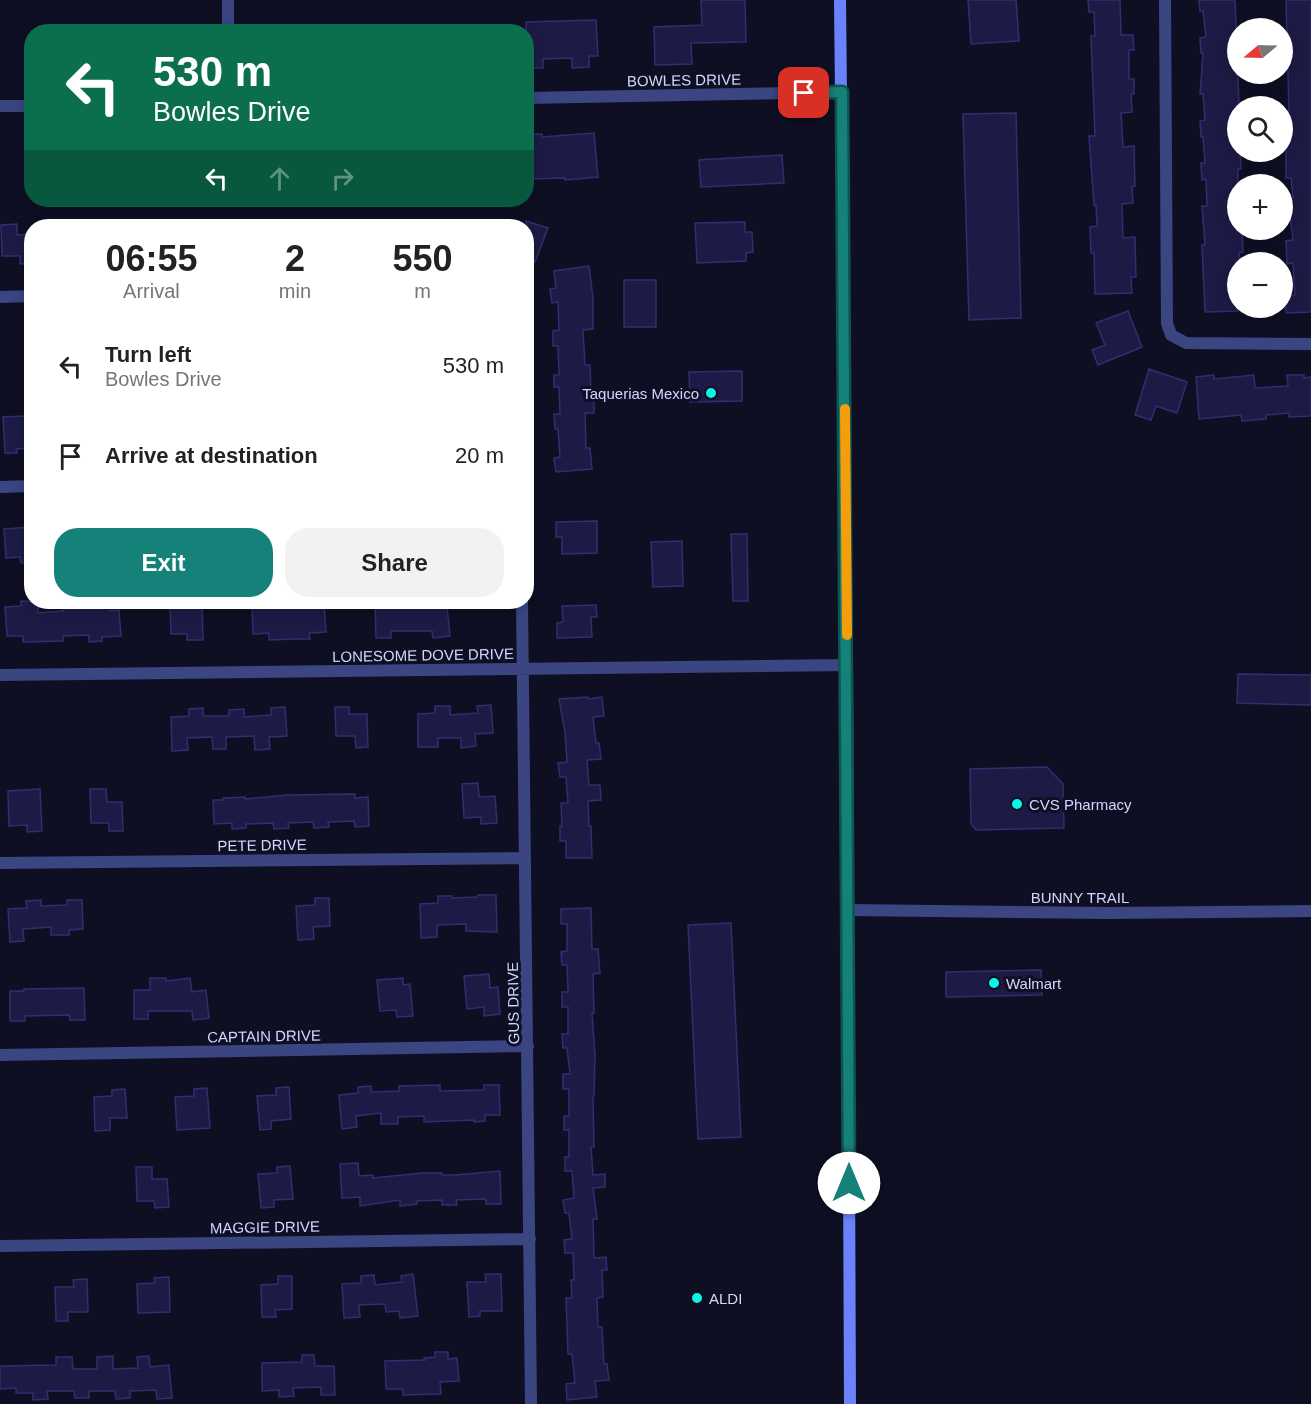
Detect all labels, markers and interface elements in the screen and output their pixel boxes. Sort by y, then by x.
north arrow [1227,18,1293,84]
map controls [1227,18,1293,318]
icon: left [54,48,132,126]
text: 530 m [153,48,272,95]
pin [778,67,829,118]
street label: BOWLES DRIVE [627,71,741,89]
icon: arrive [787,76,820,109]
button: search [1227,96,1293,162]
text: Bowles Drive [153,97,311,127]
icon: left [200,162,233,195]
icon: ahead [263,162,296,195]
icon: right [326,162,359,195]
button: + [1227,174,1293,240]
text: 06:55 [105,238,197,279]
text: 2 [285,238,305,279]
text: 550 [392,238,453,279]
button: − [1227,252,1293,318]
text: Arrival [123,280,180,302]
text: min [279,280,311,302]
text: m [414,280,431,302]
text: Turn left [105,342,191,367]
icon: left [54,350,87,383]
text: 530 m [443,353,504,378]
text: Bowles Drive [105,368,222,390]
place label: Taquerias Mexico [582,385,699,402]
marker: Taquerias Mexico [704,386,718,400]
icon: arrive [54,440,87,473]
text: Arrive at destination [105,443,318,468]
text: 20 m [455,443,504,468]
button: Exit [54,528,273,597]
button: Share [285,528,504,597]
street label: LONESOME DOVE DRIVE [332,645,514,665]
place label: CVS Pharmacy [1029,796,1132,813]
marker: CVS Pharmacy [1010,797,1024,811]
street label: PETE DRIVE [217,836,307,854]
street label: BUNNY TRAIL [1031,889,1129,906]
street label: GUS DRIVE [504,962,522,1044]
place label: Walmart [1006,975,1062,992]
marker: Walmart [987,976,1001,990]
street label: CAPTAIN DRIVE [207,1027,321,1045]
position arrow [817,1151,881,1215]
street label: MAGGIE DRIVE [210,1218,320,1236]
place label: ALDI [709,1290,742,1307]
marker: ALDI [690,1291,704,1305]

